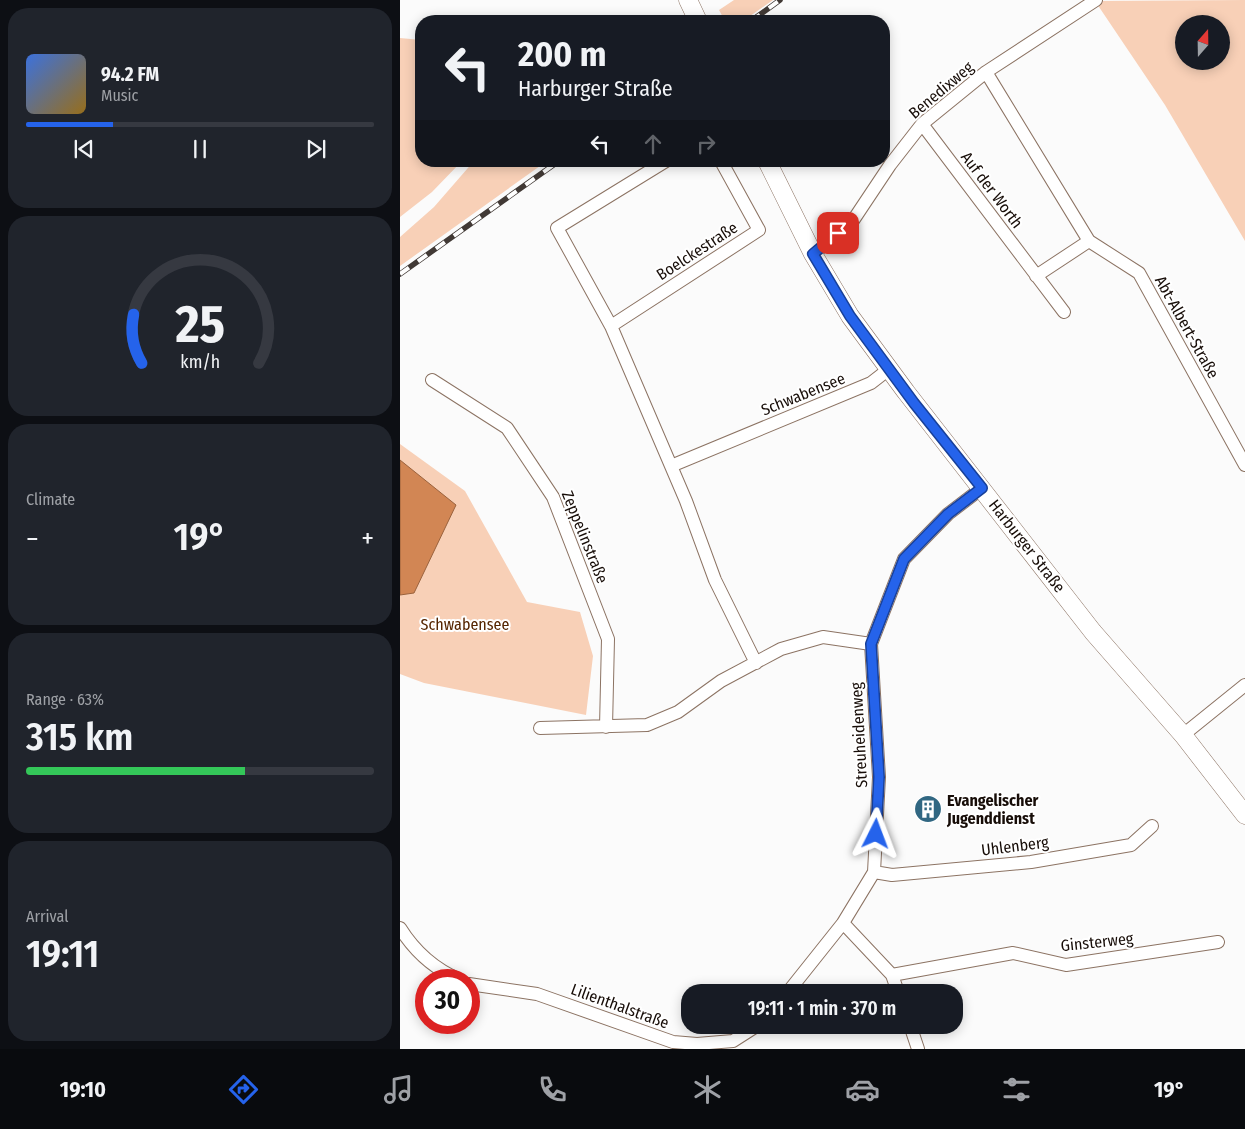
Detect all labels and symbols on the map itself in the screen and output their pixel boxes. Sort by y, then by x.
north arrow [1175,15,1230,70]
street label: Benedixweg [905,57,978,123]
street label: Auf der Worth [957,148,1027,232]
pin [817,212,859,254]
street label: Boelckestraße [653,218,741,284]
street label: Abt-Albert-Straße [1151,272,1223,382]
street label: Schwabensee [758,369,848,419]
street label: Zeppelinstraße [558,488,612,586]
street label: Harburger Straße [985,496,1069,596]
park label: Schwabensee [421,615,509,634]
street label: Streuheidenweg [847,681,871,788]
place label: Evangelischer Jugenddienst [946,791,1039,828]
building icon: Evangelischer Jugenddienst [913,794,943,824]
position arrow [849,807,901,859]
street label: Uhlenberg [980,832,1050,860]
street label: Ginsterweg [1060,929,1135,955]
speed limit sign: 30 [415,969,480,1034]
street label: Lilienthalstraße [568,980,672,1033]

